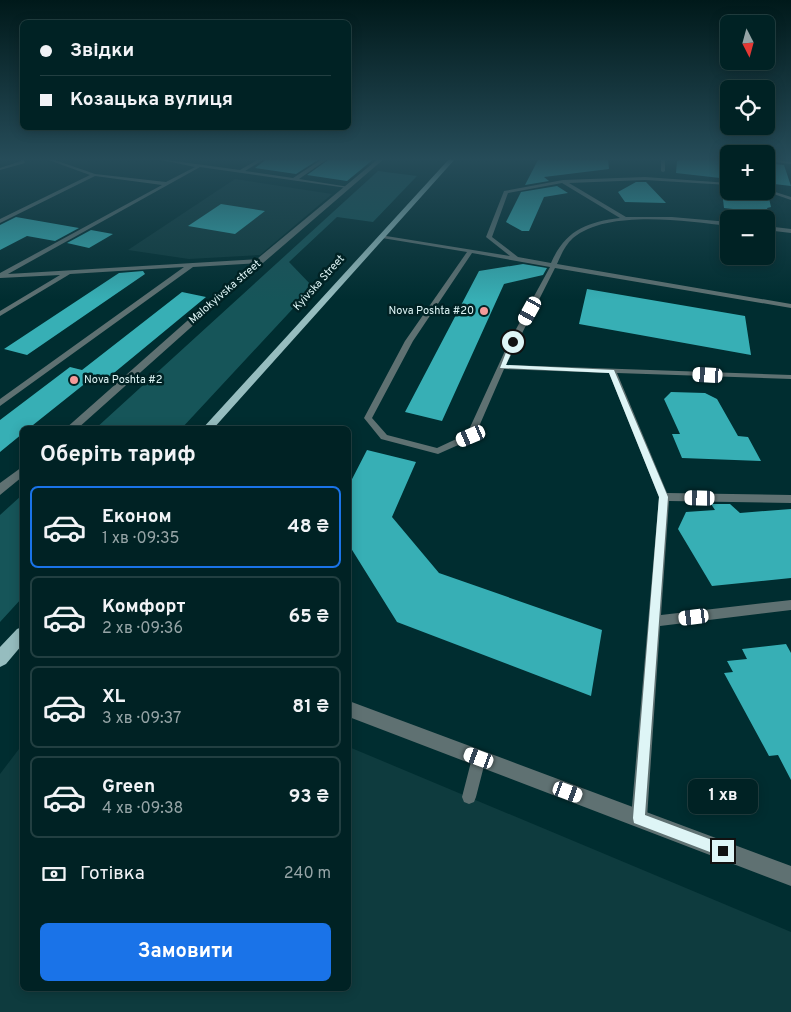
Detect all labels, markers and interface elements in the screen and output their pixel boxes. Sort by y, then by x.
north arrow [720,15,775,70]
map controls [720,15,775,265]
text: Звідки [70,39,134,63]
button: locate [720,80,775,135]
text: Козацька вулиця [70,88,233,112]
button: + [720,145,775,200]
button: − [720,210,775,265]
street label: Kyivska Street [290,252,348,314]
street label: Malokyivska street [186,257,264,327]
car [516,294,543,328]
place label: Nova Poshta #20 [388,304,474,318]
marker: Nova Poshta #20 [478,305,490,317]
route start [502,331,524,353]
car [692,367,723,383]
place label: Nova Poshta #2 [84,373,163,387]
marker: Nova Poshta #2 [68,374,80,386]
car [454,423,487,449]
text: Оберіть тариф [40,442,196,469]
car [684,490,715,506]
icon: car [42,505,87,550]
text: Економ [102,505,172,529]
text: 48 ₴ [288,515,329,539]
text: 1 хв · 09:35 [102,529,180,549]
icon: car [42,595,87,640]
text: Комфорт [102,595,185,619]
text: 65 ₴ [288,605,329,629]
car [678,608,709,626]
text: 2 хв · 09:36 [102,619,183,639]
icon: car [42,685,87,730]
text: XL [102,685,125,709]
text: 81 ₴ [292,695,329,719]
text: 3 хв · 09:37 [102,709,181,729]
car [462,746,495,770]
icon: car [42,775,87,820]
text: Green [102,775,155,799]
callout: 1 хв [688,778,758,814]
car [551,780,584,804]
text: 93 ₴ [289,785,329,809]
text: 1 хв [708,786,738,806]
text: 4 хв · 09:38 [102,799,183,819]
route end [712,840,734,862]
icon: cash [40,860,68,888]
text: Готівка [80,862,145,886]
text: 240 m [284,864,331,884]
button: Замовити [40,923,331,981]

